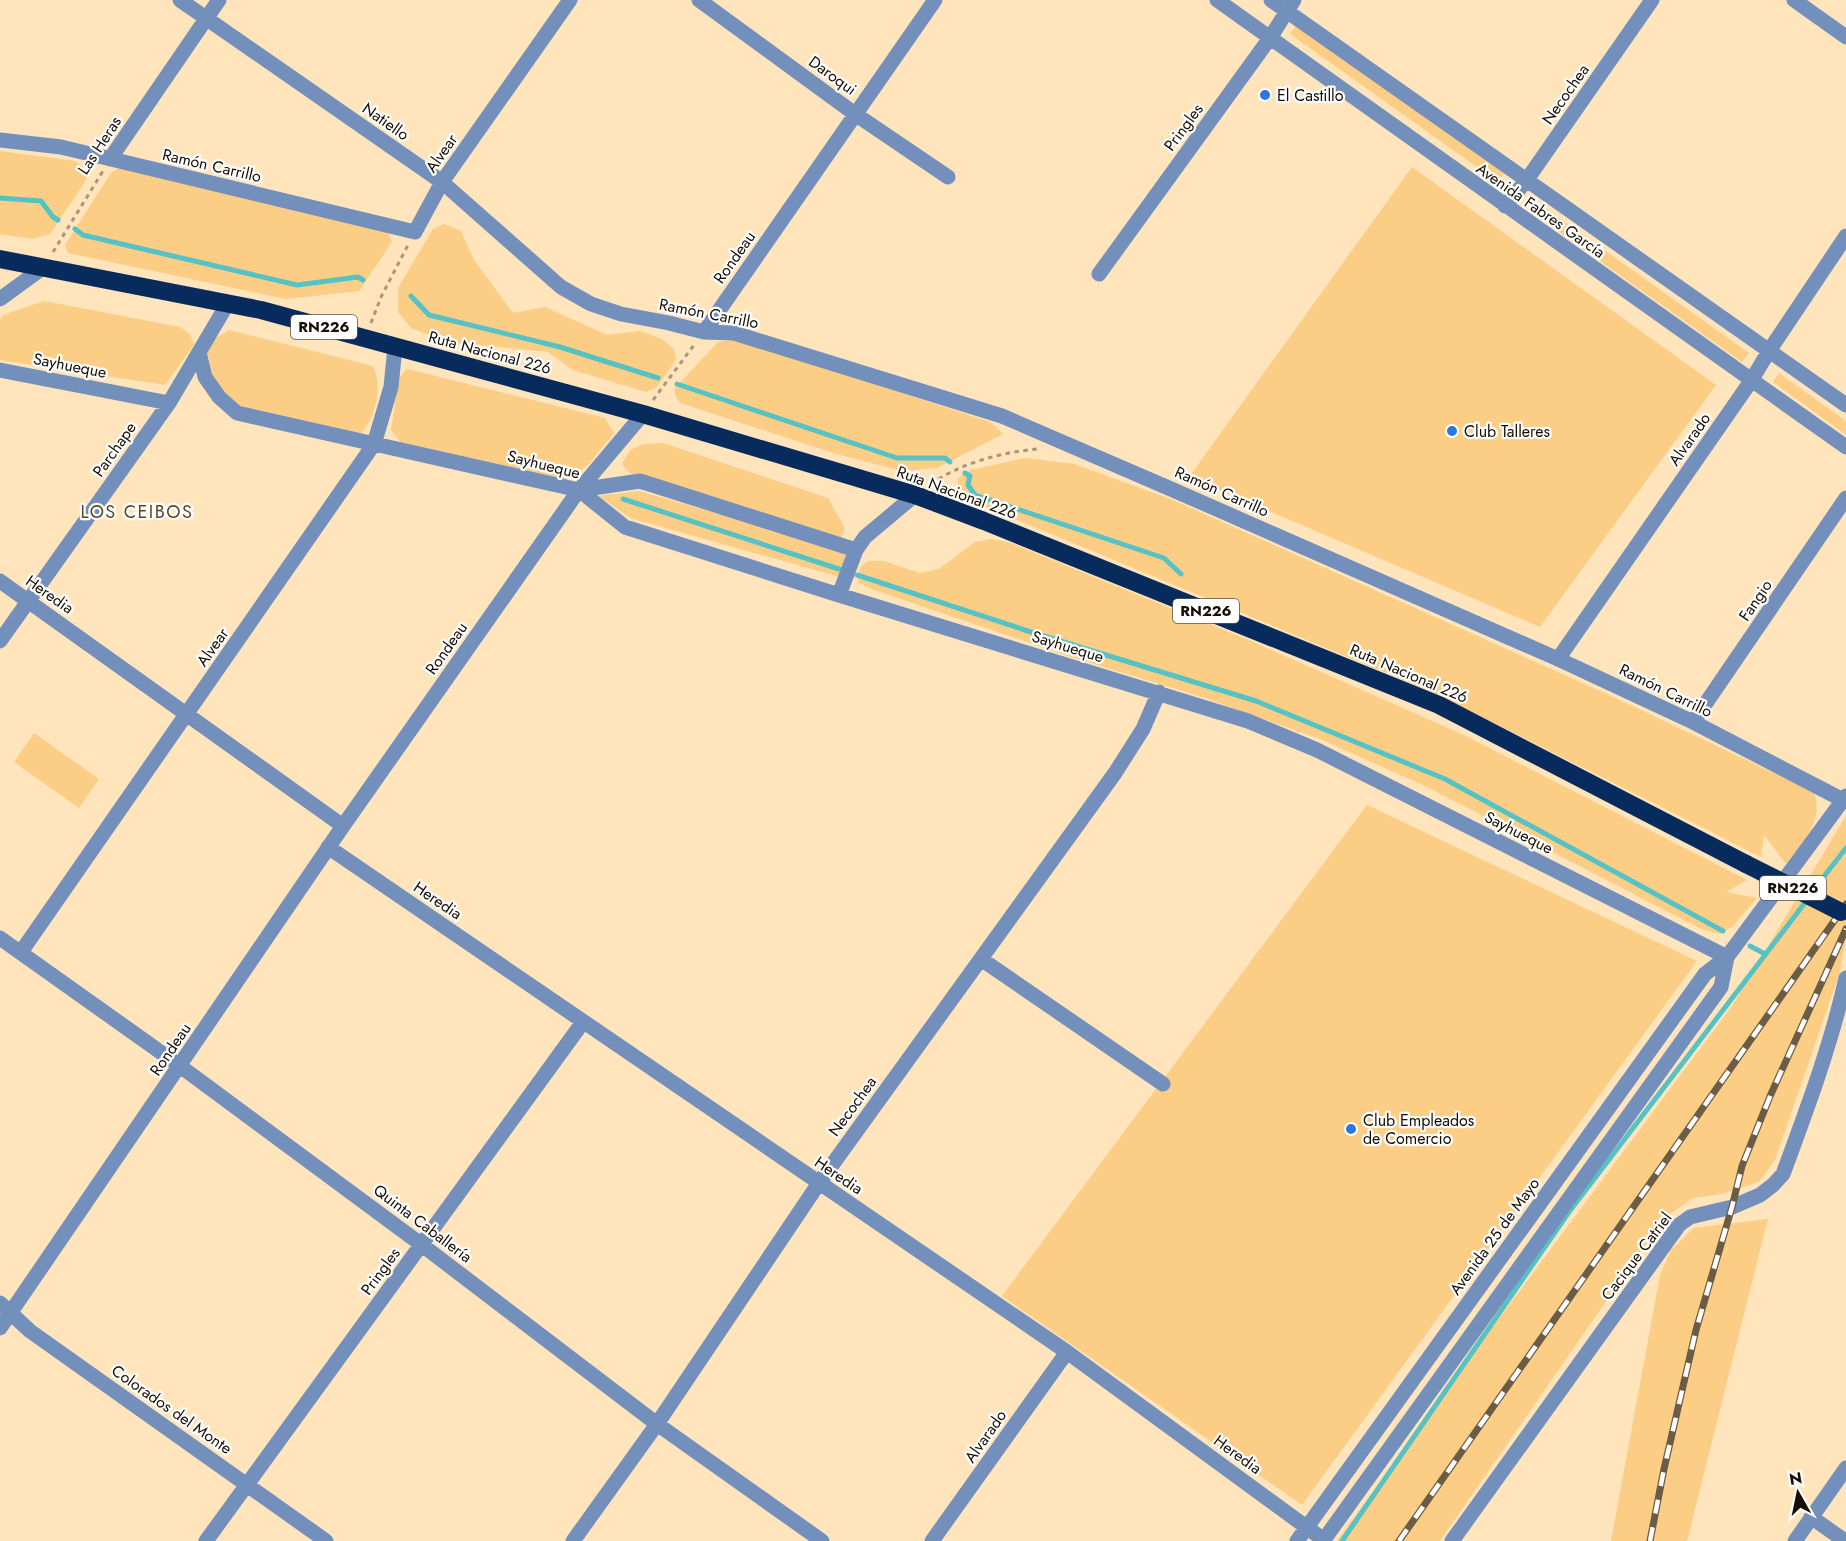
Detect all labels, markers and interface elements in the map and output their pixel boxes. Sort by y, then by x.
street label: Daroqui [804,50,861,101]
street label: Necochea [1536,59,1595,129]
place label: El Castillo [1277,84,1344,107]
marker: El Castillo [1258,88,1272,102]
street label: Natiello [358,97,414,146]
street label: Pringles [1158,99,1209,156]
street label: Las Heras [72,112,127,179]
street label: Alvear [420,129,463,177]
street label: Ramón Carrillo [160,143,264,188]
street label: Avenida Fabres García [1471,157,1610,264]
street label: Rondeau [708,226,761,288]
street label: Ramón Carrillo [657,293,761,334]
road number: RN226 [291,315,357,339]
street label: Ruta Nacional 226 [426,325,554,380]
street label: Sayhueque [31,347,109,384]
street label: Alvarado [1663,408,1716,470]
street label: Parchape [87,417,142,481]
place label: Club Talleres [1464,420,1550,443]
marker: Club Talleres [1445,424,1459,438]
street label: Sayhueque [505,444,583,485]
street label: Ruta Nacional 226 [894,460,1020,525]
street label: Ramón Carrillo [1171,460,1273,523]
district label: LOS CEIBOS [81,499,193,525]
street label: Heredia [21,569,78,619]
street label: Fangio [1733,575,1778,626]
road number: RN226 [1173,599,1239,623]
street label: Rondeau [420,617,473,679]
street label: Alvear [191,623,234,671]
street label: Sayhueque [1029,625,1107,668]
street label: Ruta Nacional 226 [1346,638,1471,709]
street label: Ramón Carrillo [1615,658,1716,723]
street label: Sayhueque [1480,805,1557,860]
street label: Heredia [409,876,467,925]
road number: RN226 [1760,876,1826,900]
street label: Rondeau [144,1018,197,1080]
street label: Necochea [823,1072,882,1141]
place label: Club Empleados de Comercio [1363,1109,1474,1150]
marker: Club Empleados de Comercio [1344,1122,1358,1136]
street label: Heredia [810,1151,868,1200]
street label: Avenida 25 de Mayo [1444,1173,1545,1300]
street label: Quinta Caballería [369,1179,477,1268]
street label: Cacique Catriel [1596,1207,1677,1305]
street label: Pringles [355,1243,406,1300]
street label: Colorados del Monte [107,1359,237,1460]
street label: Alvarado [959,1405,1012,1467]
street label: Heredia [1209,1429,1266,1480]
north arrow [1768,1463,1828,1523]
text: N [1788,1466,1804,1491]

